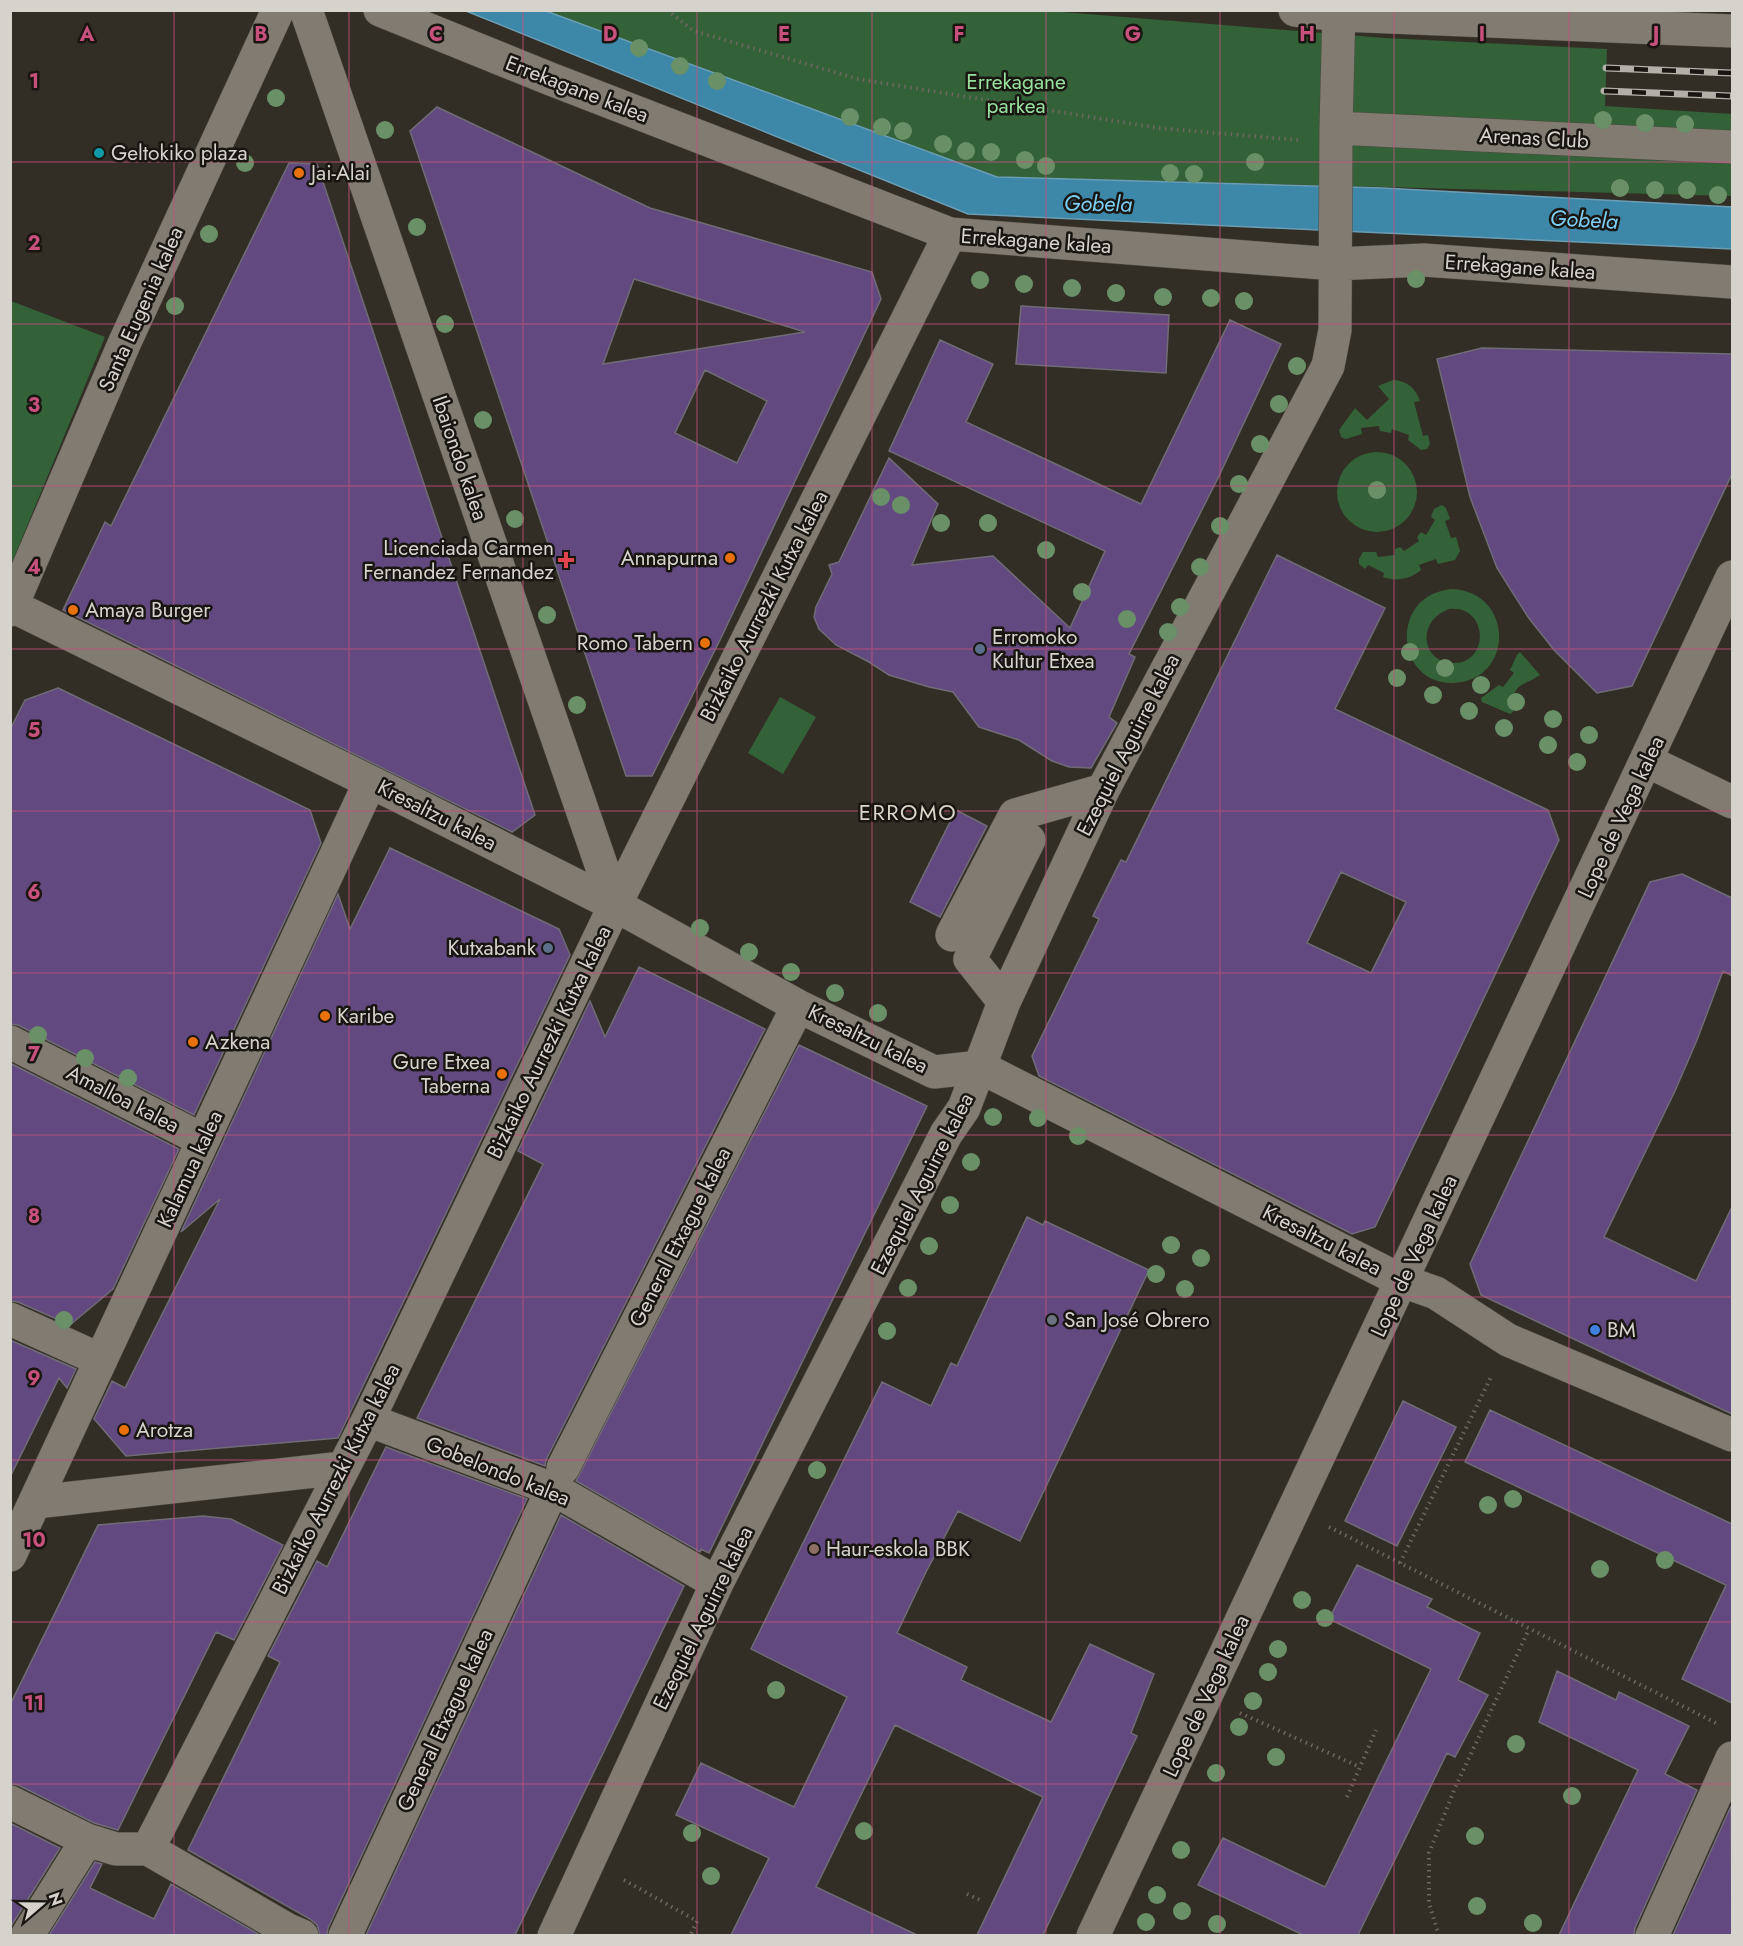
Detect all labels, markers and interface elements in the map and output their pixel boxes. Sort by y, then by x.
text: A [79,20,95,49]
text: B [254,20,268,49]
text: C [429,20,443,49]
text: D [603,20,617,49]
text: E [778,20,790,49]
text: F [953,20,965,49]
text: G [1125,20,1141,49]
text: H [1299,20,1315,49]
text: I [1479,20,1485,49]
text: J [1649,20,1659,49]
street label: Errekagane kalea [501,48,653,130]
text: 1 [29,67,39,96]
park label: Errekagane parkea [966,67,1066,121]
street label: Arenas Club [1478,120,1590,156]
place label: Geltokiko plaza [111,138,247,168]
marker: Geltokiko plaza [92,146,106,160]
place label: Jai-Alai [308,158,370,188]
marker: Jai-Alai [292,166,306,180]
water label: Gobela [1063,186,1133,220]
water label: Gobela [1549,201,1619,237]
street label: Errekagane kalea [960,221,1112,261]
street label: Santa Eugenia kalea [91,222,191,396]
text: 2 [27,229,41,258]
street label: Errekagane kalea [1444,247,1596,287]
text: 3 [28,391,40,420]
street label: Ibaiondo kalea [425,392,495,524]
street label: Bizkaiko Aurrezki Kutxa kalea [693,485,835,727]
place label: Licenciada Carmen Fernandez Fernandez [363,533,554,587]
place label: Annapurna [621,543,718,573]
marker: Annapurna [723,551,737,565]
text: 4 [27,553,41,582]
marker: Licenciada Carmen Fernandez Fernandez [559,553,573,567]
place label: Amaya Burger [85,595,211,625]
marker: Amaya Burger [66,603,80,617]
place label: Erromoko Kultur Etxea [992,622,1095,676]
place label: Romo Tabern [577,628,693,658]
marker: Romo Tabern [698,636,712,650]
marker: Erromoko Kultur Etxea [973,642,987,656]
street label: Ezequiel Aguirre kalea [1069,649,1187,841]
text: 5 [28,716,41,745]
street label: Lope de Vega kalea [1570,731,1672,903]
street label: Kresaltzu kalea [372,772,502,858]
district label: ERROMO [859,796,957,828]
text: 6 [27,878,41,907]
street label: Bizkaiko Aurrezki Kutxa kalea [479,921,619,1163]
place label: Kutxabank [447,933,537,963]
marker: Kutxabank [541,941,555,955]
street label: Kresaltzu kalea [803,997,933,1081]
place label: Karibe [337,1001,395,1031]
marker: Karibe [318,1009,332,1023]
place label: Azkena [205,1027,270,1057]
marker: Azkena [186,1035,200,1049]
text: 7 [28,1040,41,1069]
place label: Gure Etxea Taberna [393,1047,490,1101]
street label: Amalloa kalea [61,1058,185,1140]
marker: Gure Etxea Taberna [495,1067,509,1081]
street label: Ezequiel Aguirre kalea [863,1088,981,1280]
street label: Kalamua kalea [150,1106,230,1232]
street label: General Etxague kalea [622,1142,738,1332]
street label: Lope de Vega kalea [1363,1170,1465,1342]
street label: Kresaltzu kalea [1257,1197,1387,1283]
text: 8 [28,1202,40,1231]
place label: San José Obrero [1064,1305,1210,1335]
marker: San José Obrero [1045,1313,1059,1327]
place label: BM [1607,1315,1636,1345]
marker: BM [1588,1323,1602,1337]
street label: Bizkaiko Aurrezki Kutxa kalea [265,1358,407,1600]
text: 9 [27,1364,41,1393]
place label: Arotza [136,1415,193,1445]
marker: Arotza [117,1423,131,1437]
street label: Gobelondo kalea [422,1428,574,1514]
street label: Ezequiel Aguirre kalea [646,1521,760,1715]
text: 10 [22,1526,46,1555]
place label: Haur-eskola BBK [826,1534,970,1564]
marker: Haur-eskola BBK [807,1542,821,1556]
street label: Lope de Vega kalea [1155,1610,1257,1782]
street label: General Etxague kalea [390,1624,500,1816]
text: 11 [24,1689,44,1718]
north arrow [12,1874,72,1934]
text: N [43,1889,69,1909]

